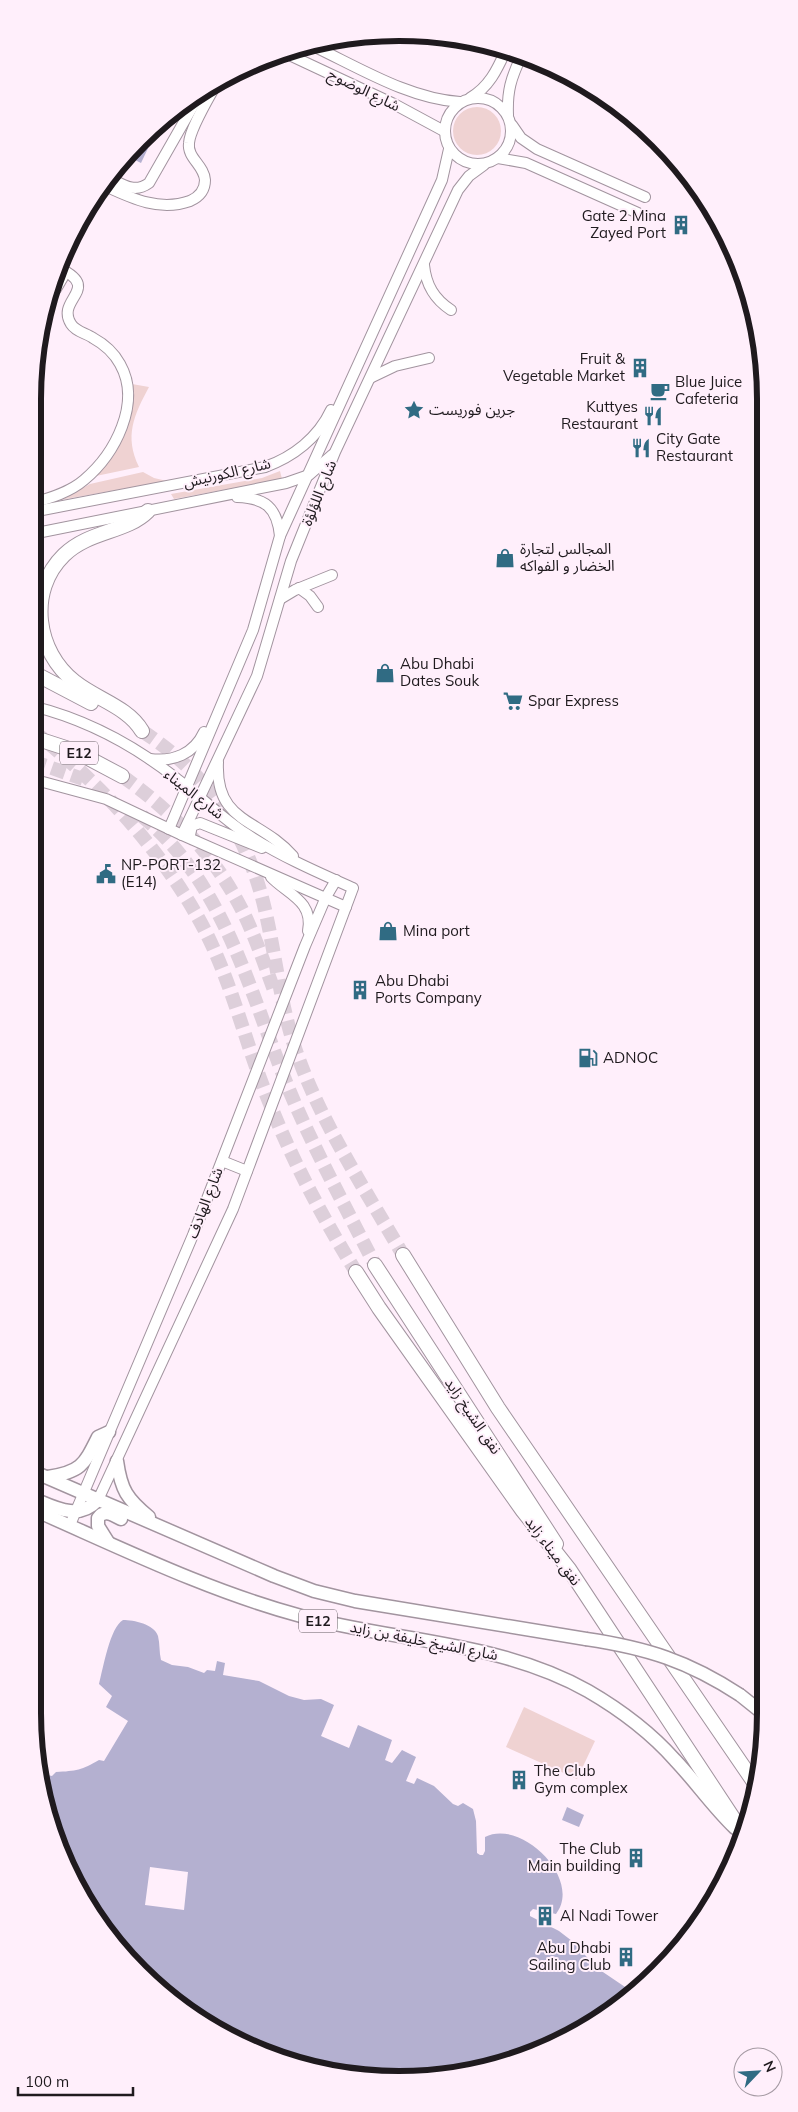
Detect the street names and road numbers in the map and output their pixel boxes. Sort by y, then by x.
street label: شارع الوضوح [324,64,404,118]
street label: شارع الكورنيش [181,453,273,495]
street label: شارع اللؤلؤة [297,457,343,530]
road number: E12 [60,741,98,764]
street label: شارع الميناء [159,764,228,825]
street label: شارع الهادف [182,1164,230,1242]
street label: نفق الشيخ زايد [438,1374,506,1459]
street label: نفق ميناء زايد [520,1512,586,1590]
road number: E12 [299,1610,337,1632]
street label: شارع الشيخ خليفة بن زايد [348,1617,500,1667]

